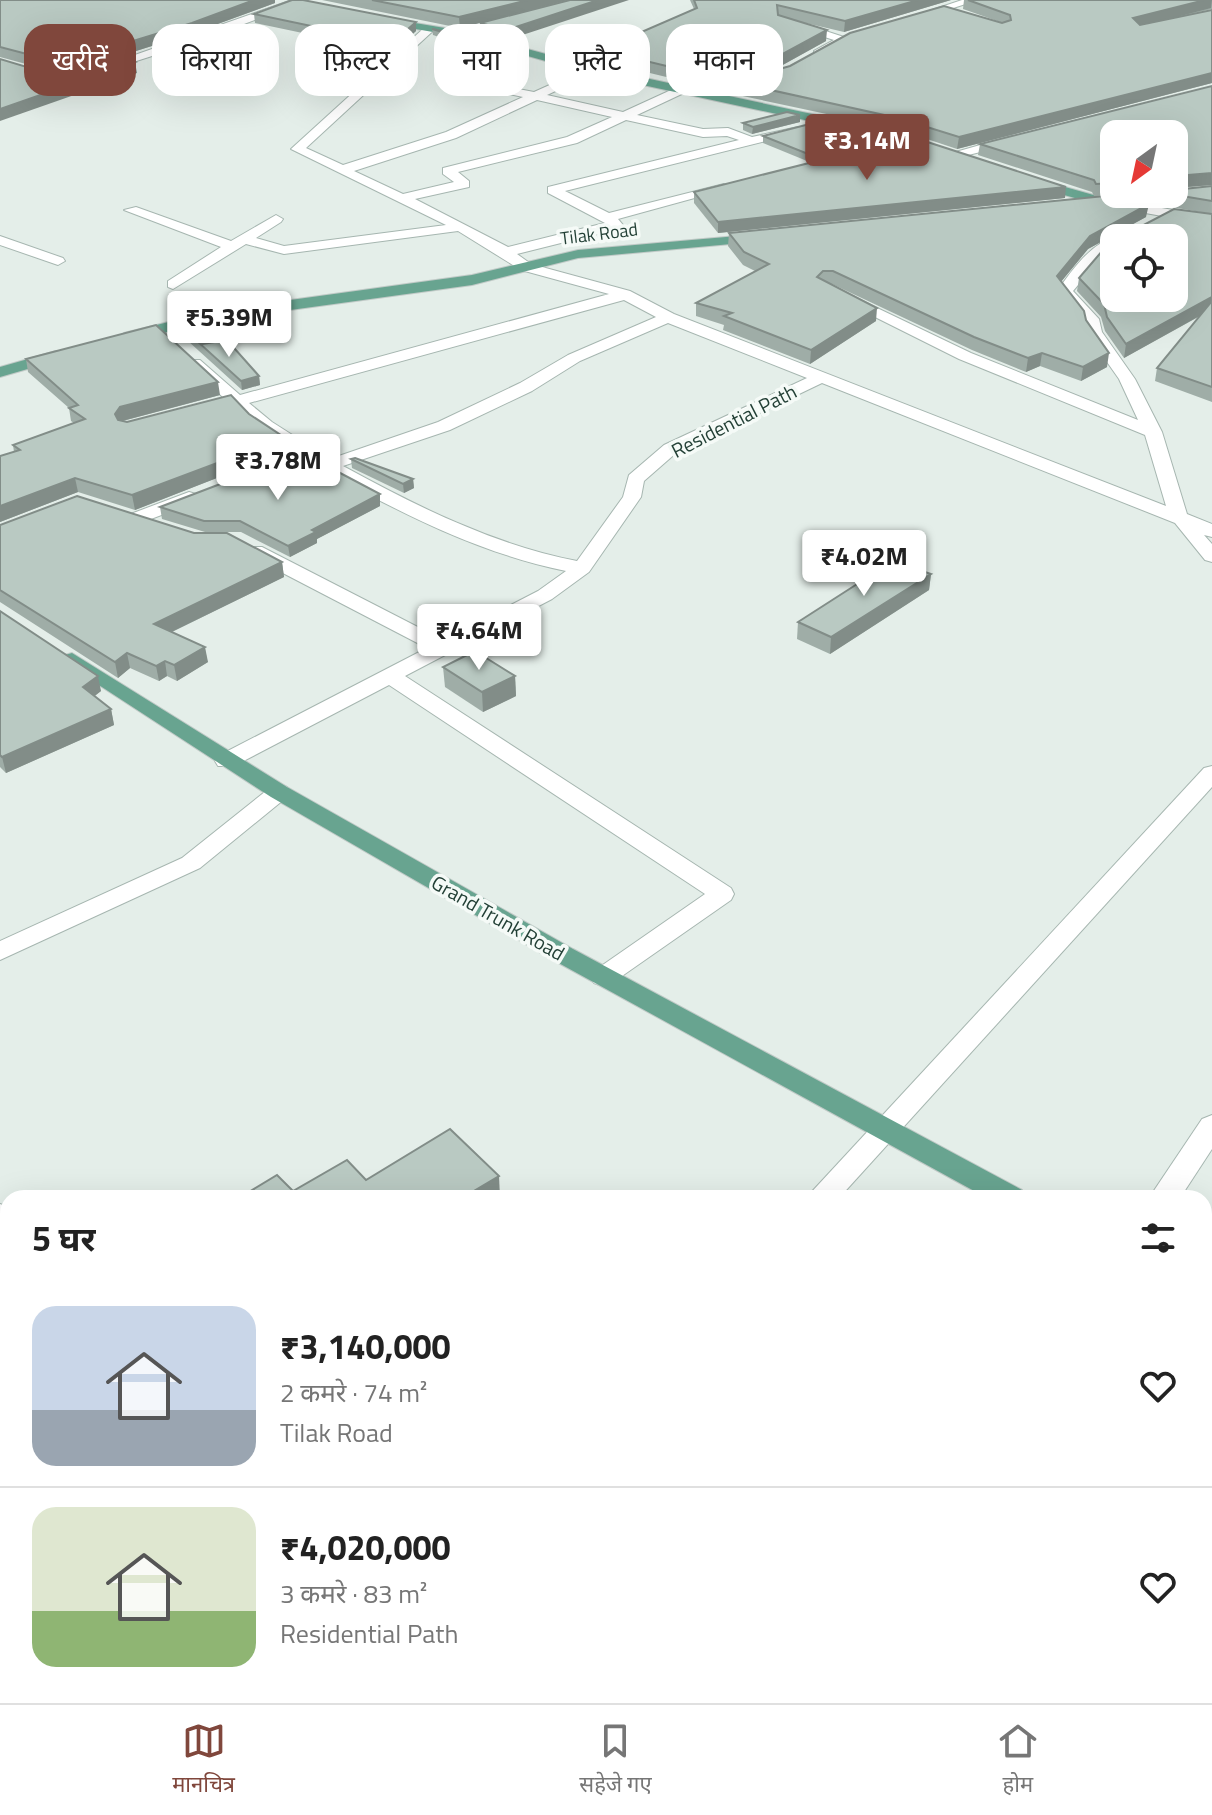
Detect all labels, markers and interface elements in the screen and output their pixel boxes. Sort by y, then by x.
chip: खरीदें [24,24,136,96]
chip: किराया [152,24,279,96]
chip: फ़िल्टर [295,24,418,96]
chip: नया [434,24,529,96]
chip: फ़्लैट [545,24,650,96]
chip: मकान [666,24,783,96]
pin: ₹3.14M [802,114,932,182]
text: ₹3.14M [823,120,911,159]
north arrow [1100,120,1188,208]
map controls [1100,120,1188,312]
street label: Tilak Road [559,215,639,252]
button: locate [1100,224,1188,312]
pin: ₹5.39M [164,291,294,359]
text: ₹5.39M [185,297,273,336]
street label: Residential Path [666,376,802,466]
pin: ₹3.78M [213,434,343,502]
text: ₹3.78M [234,440,322,479]
pin: ₹4.02M [799,530,929,598]
text: ₹4.02M [820,536,908,575]
pin: ₹4.64M [414,604,544,672]
text: ₹4.64M [435,610,523,649]
street label: Grand Trunk Road [426,867,571,968]
text: 5 घर [32,1212,96,1264]
icon: filters [1136,1216,1180,1260]
text: ₹3,140,000 [280,1320,451,1372]
icon: home [96,1338,192,1434]
icon: heart [1136,1364,1180,1408]
text: 2 कमरे · 74 m² [280,1373,427,1412]
text: Tilak Road [280,1413,393,1452]
text: ₹4,020,000 [280,1521,451,1573]
icon: home [96,1539,192,1635]
icon: heart [1136,1565,1180,1609]
text: 3 कमरे · 83 m² [280,1574,427,1613]
text: Residential Path [280,1614,458,1653]
tab: मानचित्र [172,1719,235,1801]
tab: सहेजे गए [579,1719,652,1801]
tab: होम [996,1719,1040,1801]

